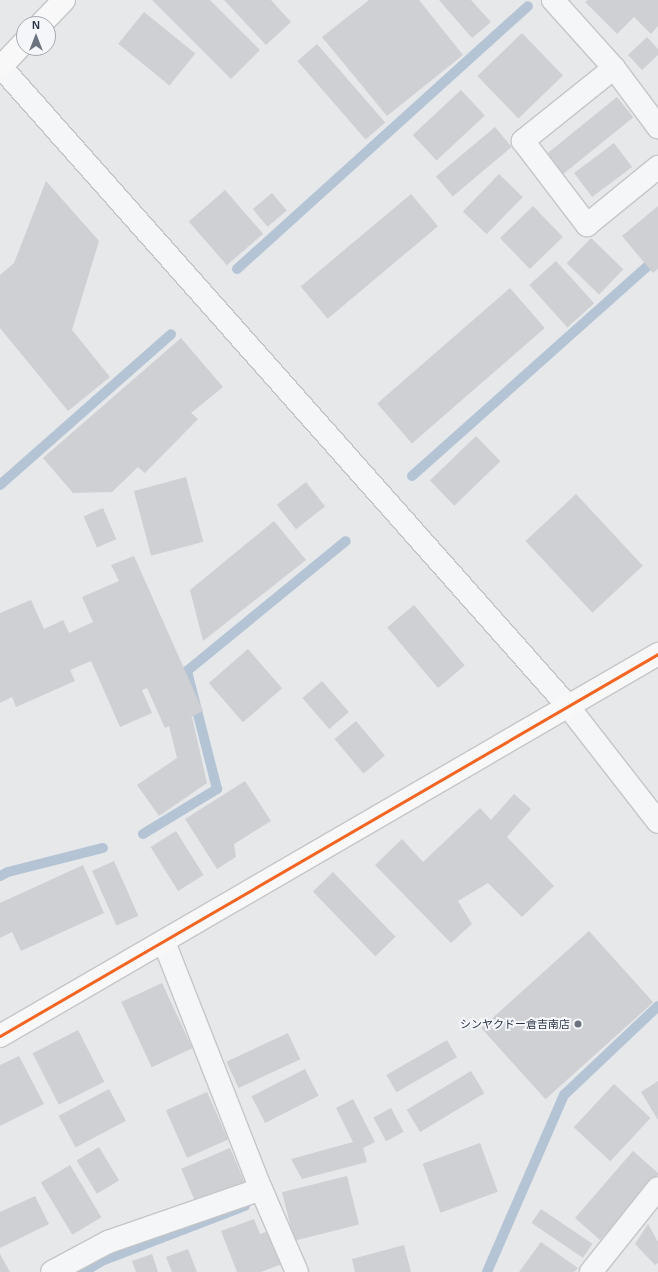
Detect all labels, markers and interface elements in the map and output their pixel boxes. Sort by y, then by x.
north arrow [16,16,56,56]
text: N [32,19,40,31]
place label: シンヤクドー倉吉南店 [460,1017,570,1031]
marker: シンヤクドー倉吉南店 [573,1019,583,1029]

